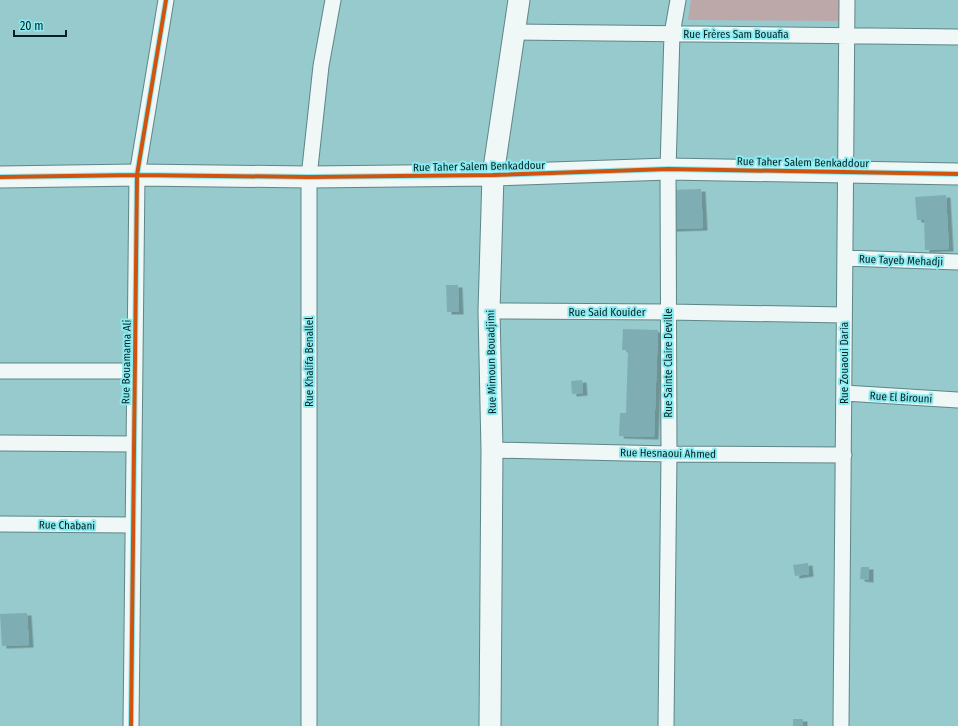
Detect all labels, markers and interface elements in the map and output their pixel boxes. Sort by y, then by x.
scale bar [14,12,66,38]
text: 20 m [20,19,44,33]
street label: Rue Frères Sam Bouafia [683,28,789,41]
street label: Rue Taher Salem Benkaddour [737,155,869,170]
street label: Rue Taher Salem Benkaddour [413,159,545,174]
street label: Rue Tayeb Mehadji [859,253,943,268]
street label: Rue Said Kouider [568,306,646,319]
street label: Rue Sainte Claire Deville [662,308,675,418]
street label: Rue Mimoun Bouadjimi [484,309,499,414]
street label: Rue Khalifa Benallel [303,317,316,407]
street label: Rue Bouamama Ali [119,319,134,404]
street label: Rue Zouaoui Daria [838,322,851,404]
street label: Rue El Birouni [869,389,933,406]
street label: Rue Hesnaoui Ahmed [620,446,716,461]
street label: Rue Chabani [39,519,95,532]

